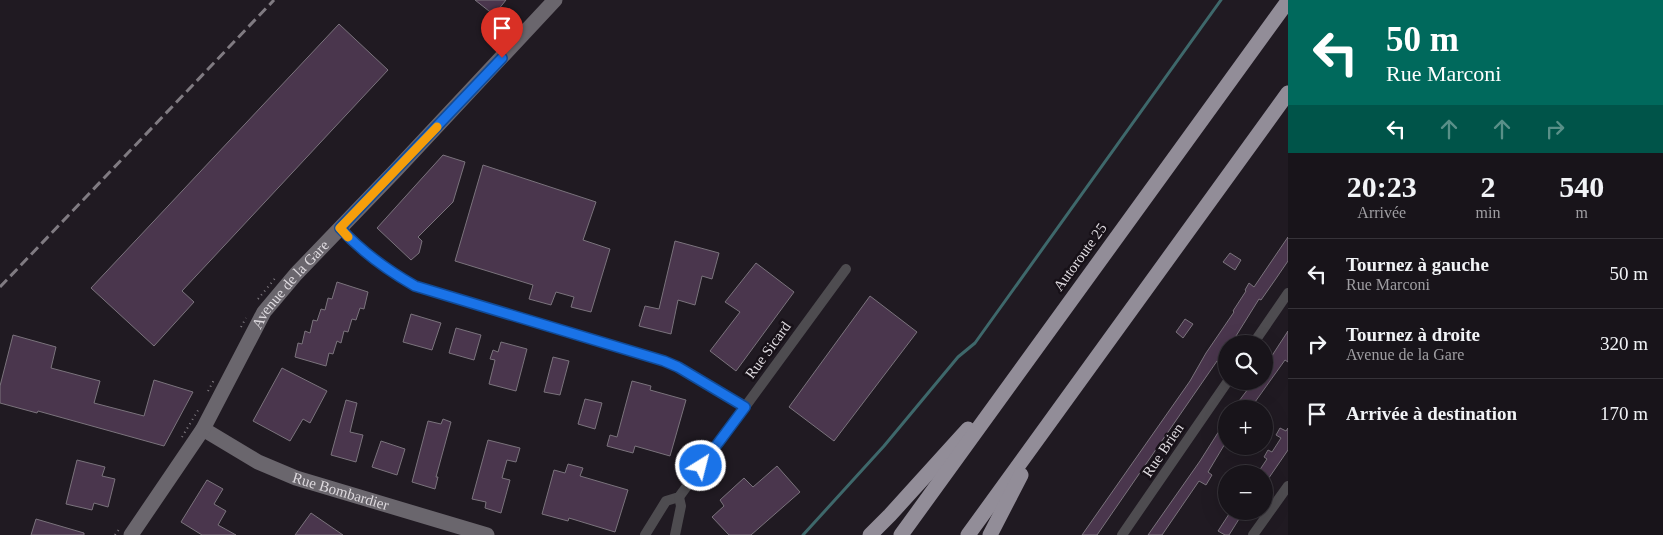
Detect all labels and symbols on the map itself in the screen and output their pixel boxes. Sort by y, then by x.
pin [481,7,523,58]
street label: Autoroute 25 [1050,220,1110,294]
street label: Avenue de la Gare [249,237,332,331]
street label: Rue Sicard [742,318,794,381]
street label: Rue Brien [1139,420,1187,480]
position arrow [674,439,726,491]
street label: Rue Bombardier [291,469,391,513]

